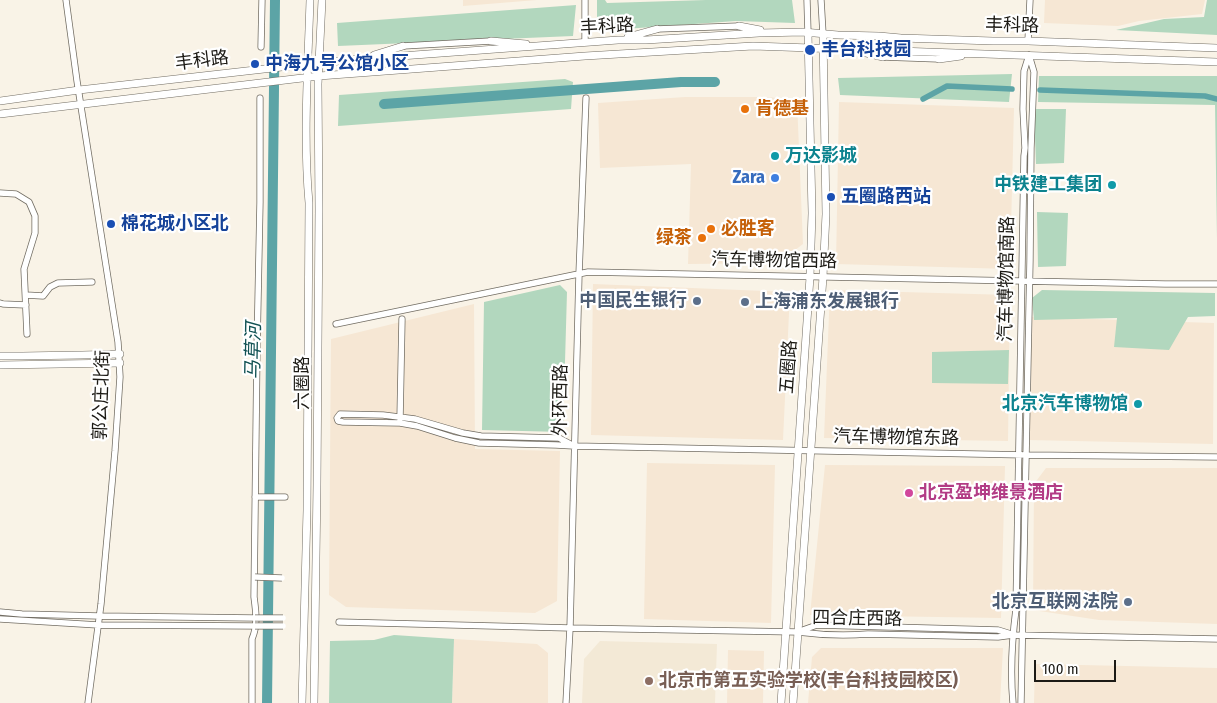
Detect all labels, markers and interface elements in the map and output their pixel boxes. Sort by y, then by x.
street label: 丰科路 [579,15,635,39]
street label: 丰科路 [985,15,1039,37]
place label: 丰台科技园 [821,39,911,61]
marker: 丰台科技园 [803,43,817,57]
street label: 丰科路 [174,47,230,75]
place label: 中海九号公馆小区 [265,53,409,75]
marker: 中海九号公馆小区 [249,58,261,70]
place label: 肯德基 [755,98,809,120]
marker: 肯德基 [739,103,751,115]
place label: 万达影城 [785,145,857,167]
marker: 万达影城 [769,150,781,162]
place label: Zara [732,167,765,189]
marker: Zara [769,172,781,184]
place label: 中铁建工集团 [994,174,1102,196]
marker: 中铁建工集团 [1106,179,1118,191]
place label: 五圈路西站 [841,186,931,208]
marker: 五圈路西站 [825,191,837,203]
place label: 棉花城小区北 [121,213,229,235]
street label: 汽车博物馆南路 [995,216,1019,342]
marker: 棉花城小区北 [105,218,117,230]
place label: 必胜客 [721,218,775,240]
marker: 必胜客 [705,223,717,235]
place label: 绿茶 [656,227,692,249]
marker: 绿茶 [696,232,708,244]
street label: 汽车博物馆西路 [711,249,837,273]
place label: 中国民生银行 [579,290,687,312]
place label: 上海浦东发展银行 [755,291,899,313]
marker: 中国民生银行 [691,295,703,307]
marker: 上海浦东发展银行 [739,296,751,308]
water label: 马草河 [242,322,266,380]
street label: 五圈路 [776,339,802,395]
street label: 郭公庄北街 [90,350,114,440]
street label: 六圈路 [292,356,314,410]
street label: 外环西路 [550,364,572,436]
place label: 北京汽车博物馆 [1002,393,1128,415]
marker: 北京汽车博物馆 [1132,398,1144,410]
street label: 汽车博物馆东路 [833,426,959,450]
place label: 北京盈坤维景酒店 [919,482,1063,504]
marker: 北京盈坤维景酒店 [903,487,915,499]
place label: 北京互联网法院 [992,591,1118,613]
marker: 北京互联网法院 [1122,596,1134,608]
street label: 四合庄西路 [812,607,902,631]
scale bar [1037,650,1120,682]
text: 100 m [1042,660,1079,678]
place label: 北京市第五实验学校(丰台科技园校区) [659,670,958,692]
marker: 北京市第五实验学校(丰台科技园校区) [643,675,655,687]

